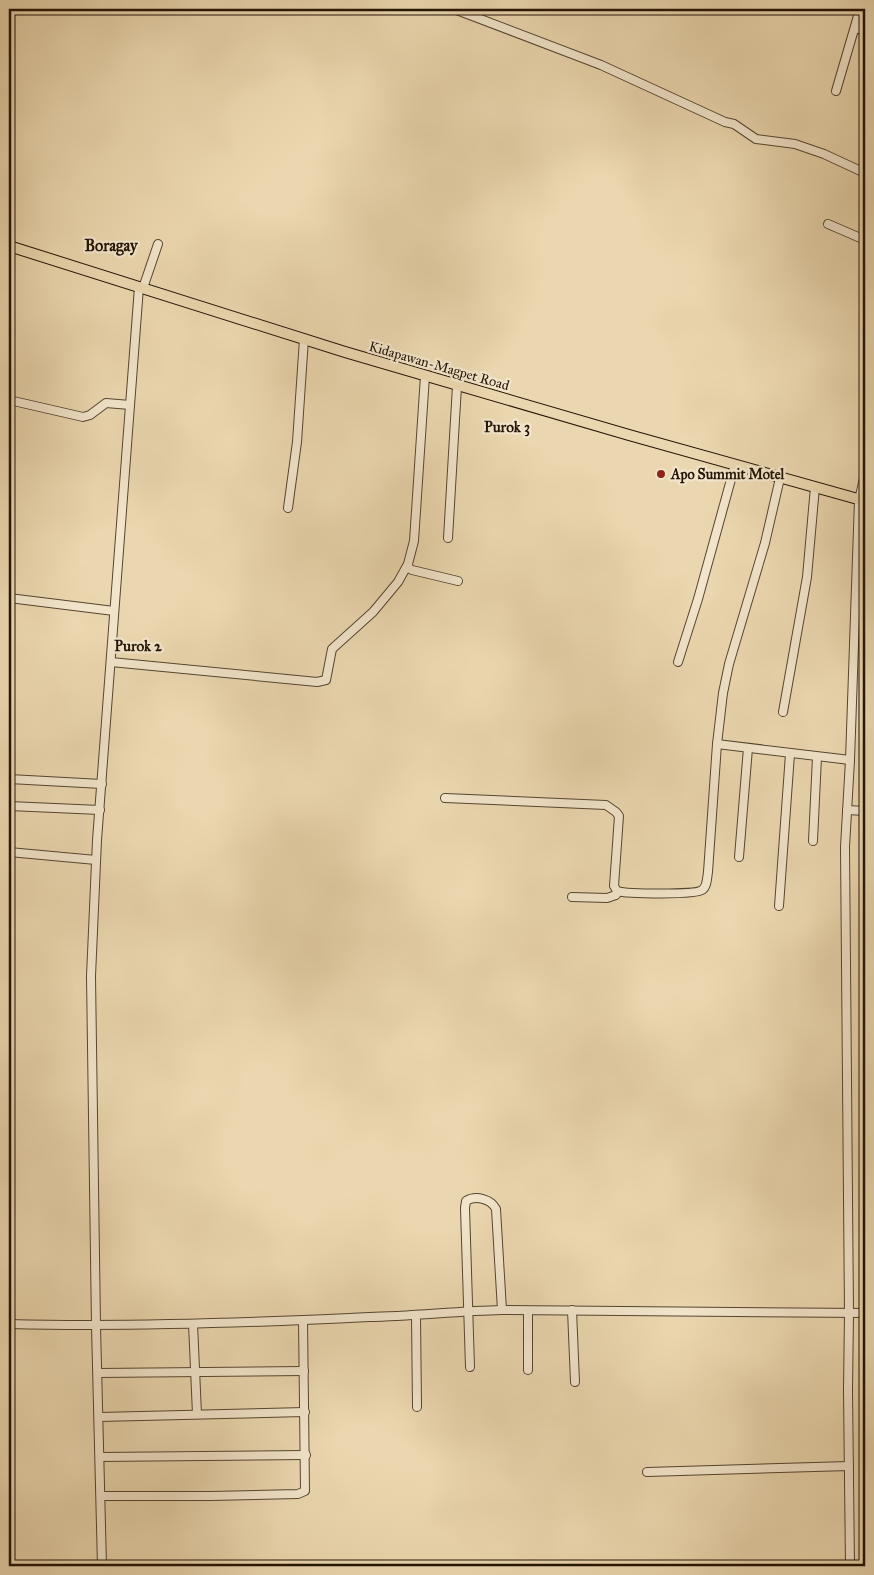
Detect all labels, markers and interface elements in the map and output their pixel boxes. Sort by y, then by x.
district label: Boragay [85,236,139,256]
street label: Kidapawan-Magpet Road [367,338,511,394]
district label: Purok 3 [484,418,530,437]
place label: Apo Summit Motel [670,466,786,484]
marker: Apo Summit Motel [655,468,667,480]
district label: Purok 2 [114,637,162,655]

